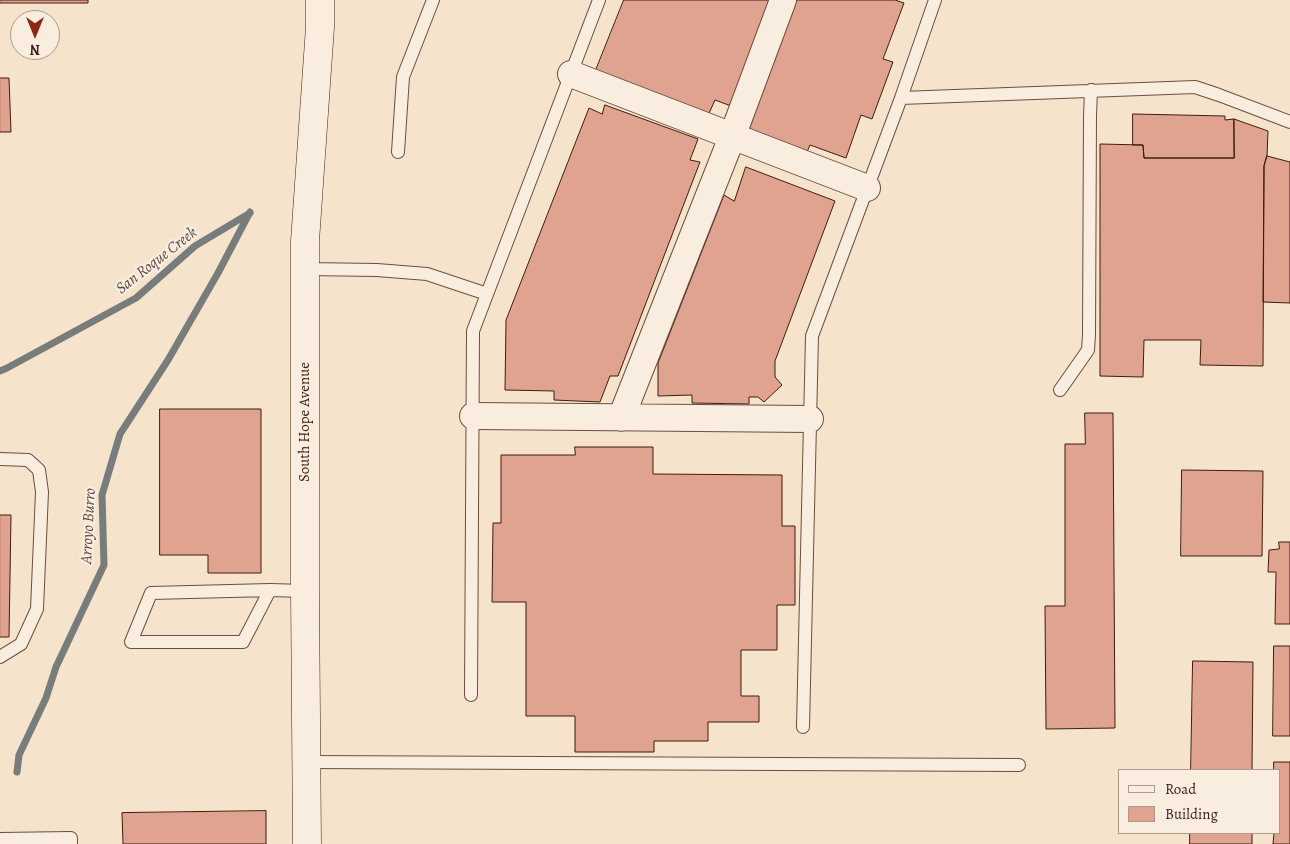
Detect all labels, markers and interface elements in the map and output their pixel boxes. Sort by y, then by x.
north arrow [10,10,60,60]
text: N [30,40,40,59]
water label: San Roque Creek [113,223,201,299]
street label: South Hope Avenue [296,362,314,482]
water label: Arroyo Burro [77,488,101,564]
legend [1118,769,1280,834]
text: Road [1165,779,1196,799]
text: Building [1165,804,1218,824]

